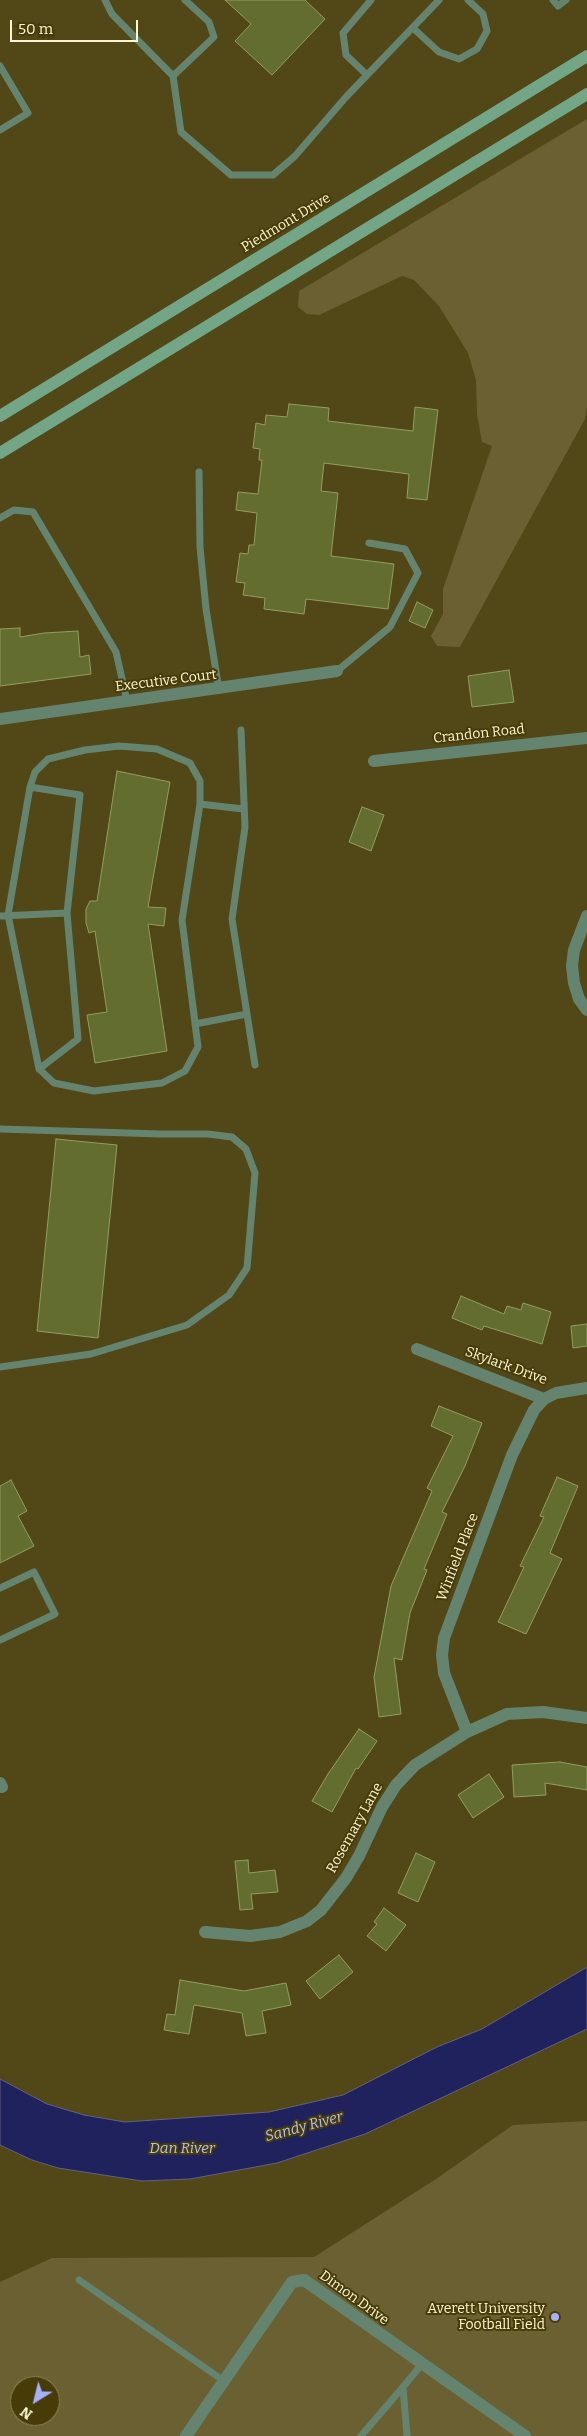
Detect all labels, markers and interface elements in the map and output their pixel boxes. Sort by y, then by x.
scale bar [12,10,140,42]
text: 50 m [18,20,53,38]
street label: Piedmont Drive [238,190,334,256]
street label: Executive Court [114,666,218,696]
street label: Crandon Road [432,721,526,747]
street label: Skylark Drive [463,1343,549,1389]
street label: Winfield Place [434,1511,482,1603]
street label: Rosemary Lane [323,1780,387,1876]
water label: Sandy River [263,2108,345,2146]
water label: Dan River [149,2140,215,2158]
street label: Dimon Drive [316,2267,392,2329]
place label: Averett University Football Field [427,2301,545,2334]
marker: Averett University Football Field [549,2311,561,2323]
north arrow [10,2376,60,2426]
text: N [17,2403,36,2423]

